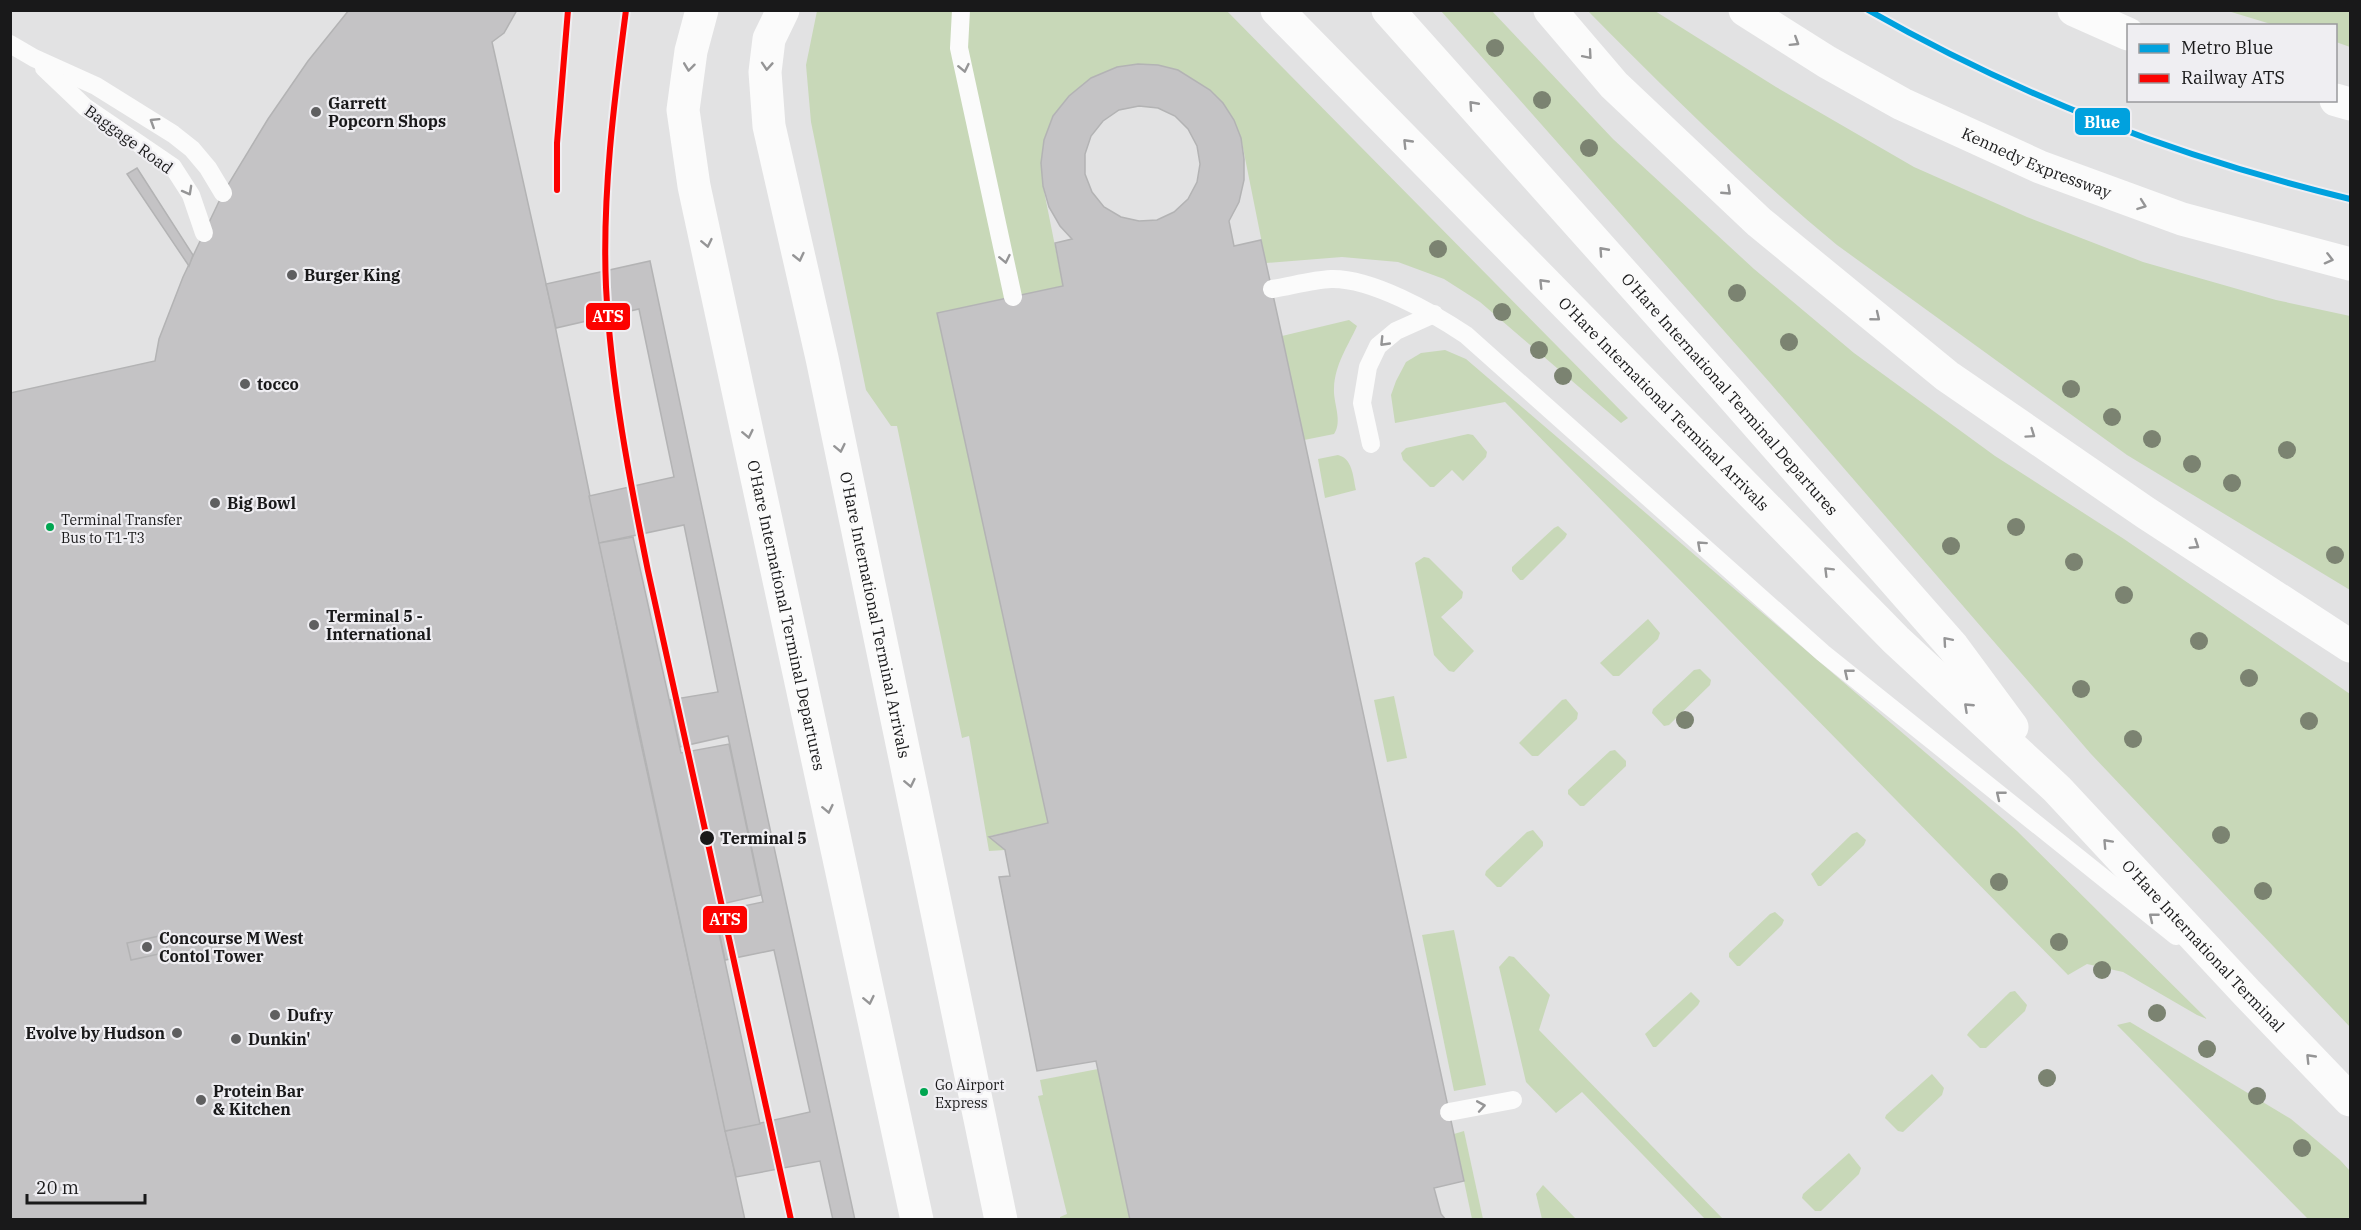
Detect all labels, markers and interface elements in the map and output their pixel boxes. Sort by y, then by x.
legend [2127,24,2337,102]
one-way arrow [1789,34,1799,46]
text: Metro Blue [2181,36,2273,59]
one-way arrow [1581,48,1592,59]
one-way arrow [760,61,773,70]
one-way arrow [683,63,696,72]
one-way arrow [956,63,969,73]
text: Railway ATS [2181,66,2285,89]
place label: Garrett Popcorn Shops [328,93,446,131]
street label: Baggage Road [81,100,177,178]
one-way arrow [1470,101,1481,112]
marker: Garrett Popcorn Shops [309,105,323,119]
line badge: Blue [2074,107,2131,136]
text: Blue [2084,112,2120,132]
one-way arrow [150,118,160,130]
street label: Kennedy Expressway [1959,123,2115,202]
one-way arrow [1403,140,1414,150]
one-way arrow [1719,184,1730,195]
one-way arrow [181,185,192,195]
one-way arrow [2136,197,2147,210]
one-way arrow [699,238,712,248]
one-way arrow [1599,247,1610,257]
one-way arrow [2324,251,2334,264]
one-way arrow [791,252,804,262]
one-way arrow [998,254,1011,264]
place label: Burger King [304,265,401,285]
marker: Burger King [285,268,299,282]
street label: O'Hare International Terminal Departures [1617,269,1842,519]
one-way arrow [1540,279,1551,290]
street label: O'Hare International Terminal Arrivals [1554,293,1773,515]
line badge: ATS [585,302,631,331]
text: ATS [592,306,624,326]
one-way arrow [1869,310,1880,321]
one-way arrow [1380,335,1391,346]
place label: tocco [257,374,299,394]
marker: tocco [238,377,252,391]
one-way arrow [2025,427,2036,438]
one-way arrow [740,428,753,438]
one-way arrow [833,442,846,452]
street label: O'Hare International Terminal Departures [743,458,830,772]
street label: O'Hare International Terminal Arrivals [836,470,915,760]
place label: Big Bowl [227,493,296,513]
marker: Big Bowl [208,496,222,510]
place label: Terminal Transfer Bus to T1-T3 [61,511,183,547]
marker: Terminal Transfer Bus to T1-T3 [44,521,56,533]
one-way arrow [2188,538,2199,549]
one-way arrow [1698,541,1708,552]
one-way arrow [1824,567,1835,578]
place label: Terminal 5 - International [326,606,431,644]
marker: Terminal 5 - International [307,618,321,632]
one-way arrow [1944,637,1955,648]
one-way arrow [1844,670,1855,681]
one-way arrow [1964,703,1975,714]
one-way arrow [903,777,916,787]
one-way arrow [1996,792,2007,803]
one-way arrow [821,804,834,814]
place label: Terminal 5 [720,828,807,848]
marker: Terminal 5 [698,829,716,847]
one-way arrow [2103,839,2114,850]
street label: O'Hare International Terminal [2118,855,2289,1036]
line badge: ATS [702,905,748,934]
text: ATS [709,909,741,929]
one-way arrow [2148,914,2159,925]
place label: Concourse M West Contol Tower [159,928,303,966]
marker: Concourse M West Contol Tower [140,940,154,954]
one-way arrow [862,994,875,1004]
place label: Dufry [287,1005,334,1025]
marker: Dufry [268,1008,282,1022]
place label: Evolve by Hudson [26,1023,165,1043]
marker: Evolve by Hudson [170,1026,184,1040]
place label: Dunkin' [248,1029,311,1049]
marker: Dunkin' [229,1032,243,1046]
one-way arrow [2306,1054,2317,1064]
place label: Go Airport Express [935,1076,1004,1112]
place label: Protein Bar & Kitchen [213,1081,304,1119]
marker: Go Airport Express [918,1086,930,1098]
marker: Protein Bar & Kitchen [194,1093,208,1107]
one-way arrow [1475,1100,1485,1113]
scale bar [27,1167,146,1205]
text: 20 m [36,1176,79,1199]

